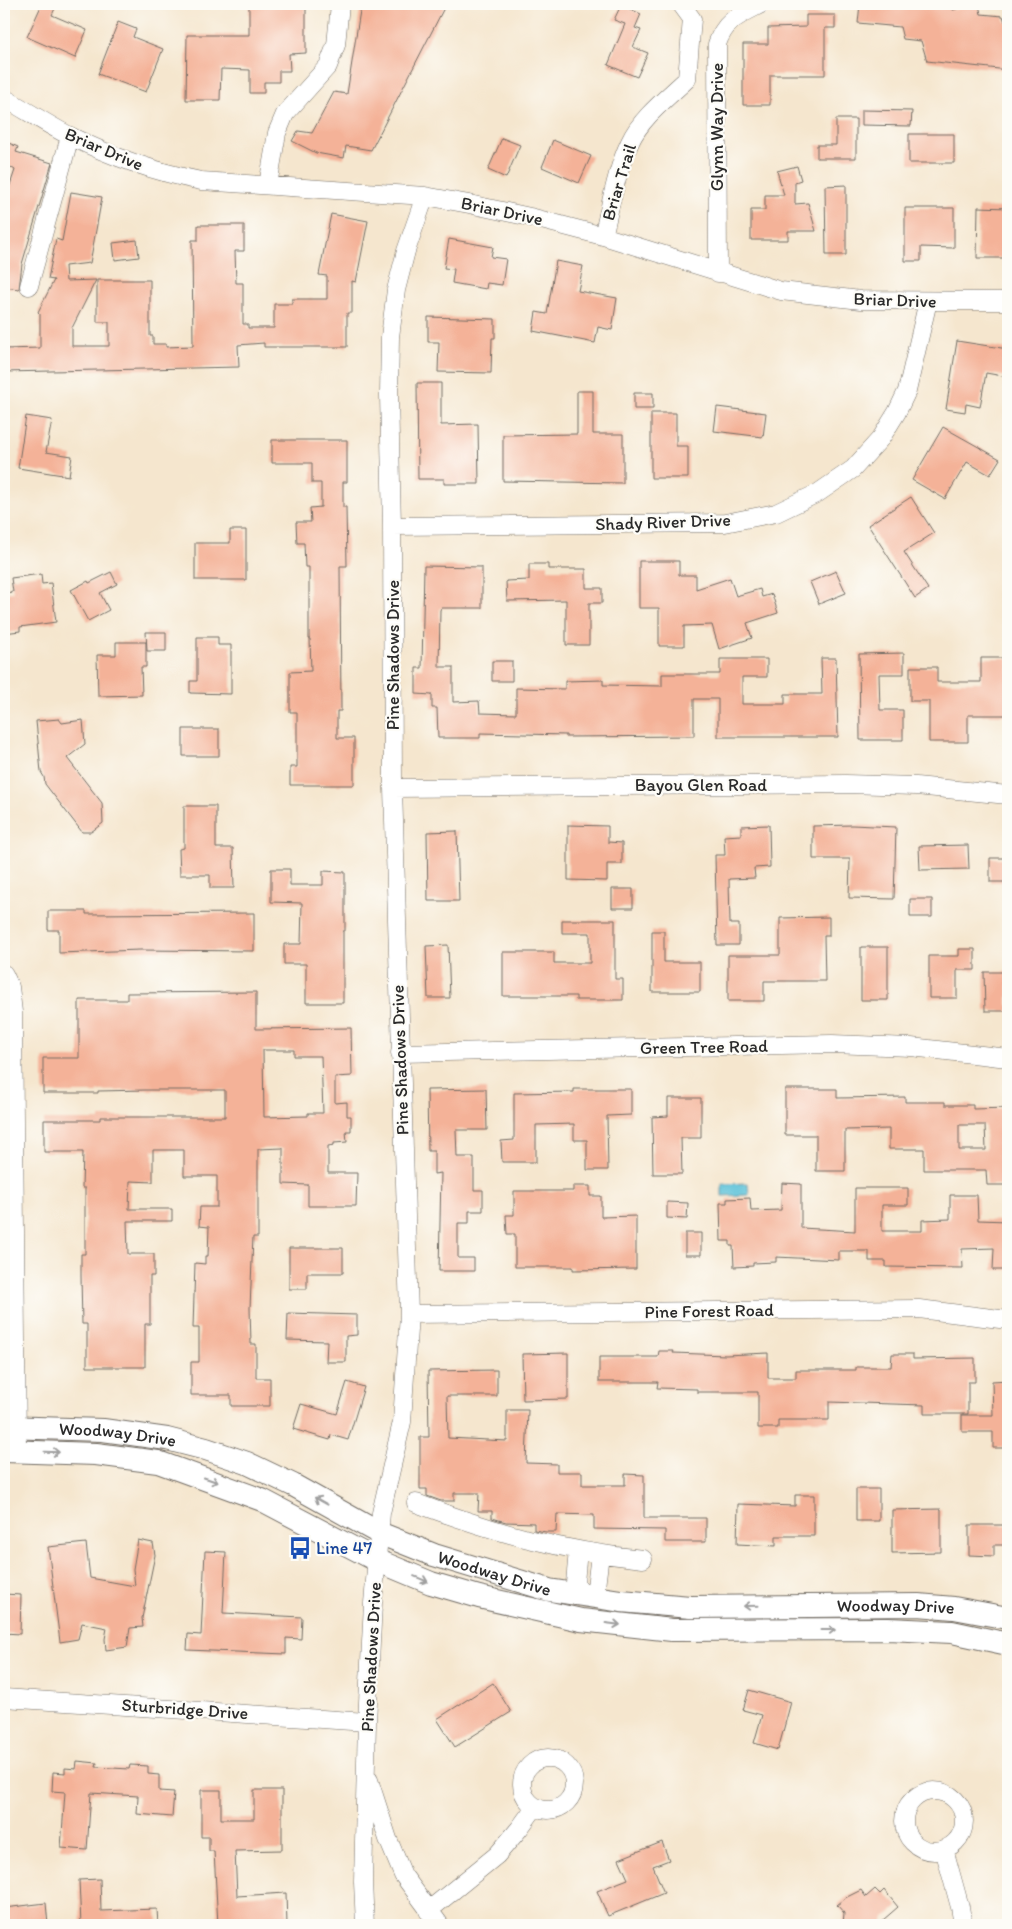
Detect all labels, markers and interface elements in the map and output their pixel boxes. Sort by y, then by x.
street label: Glynn Way Drive [706,63,728,191]
street label: Briar Drive [61,123,147,175]
street label: Briar Trail [597,141,641,223]
street label: Briar Drive [459,192,545,230]
street label: Briar Drive [853,288,937,312]
street label: Shady River Drive [595,509,731,535]
street label: Pine Shadows Drive [382,580,404,730]
street label: Bayou Glen Road [635,774,767,796]
street label: Pine Shadows Drive [386,984,414,1136]
street label: Green Tree Road [640,1035,768,1059]
street label: Pine Forest Road [644,1299,774,1323]
street label: Woodway Drive [59,1418,179,1452]
one-way arrow [44,1448,60,1457]
one-way arrow [203,1476,219,1486]
one-way arrow [315,1495,329,1505]
bus stop icon: Line 47 [287,1535,313,1561]
place label: Line 47 [316,1537,372,1559]
street label: Woodway Drive [435,1546,554,1601]
one-way arrow [413,1575,429,1584]
street label: Pine Shadows Drive [356,1581,386,1733]
street label: Woodway Drive [837,1594,955,1619]
one-way arrow [743,1601,759,1611]
one-way arrow [605,1619,621,1629]
one-way arrow [820,1625,836,1634]
street label: Sturbridge Drive [121,1694,249,1724]

